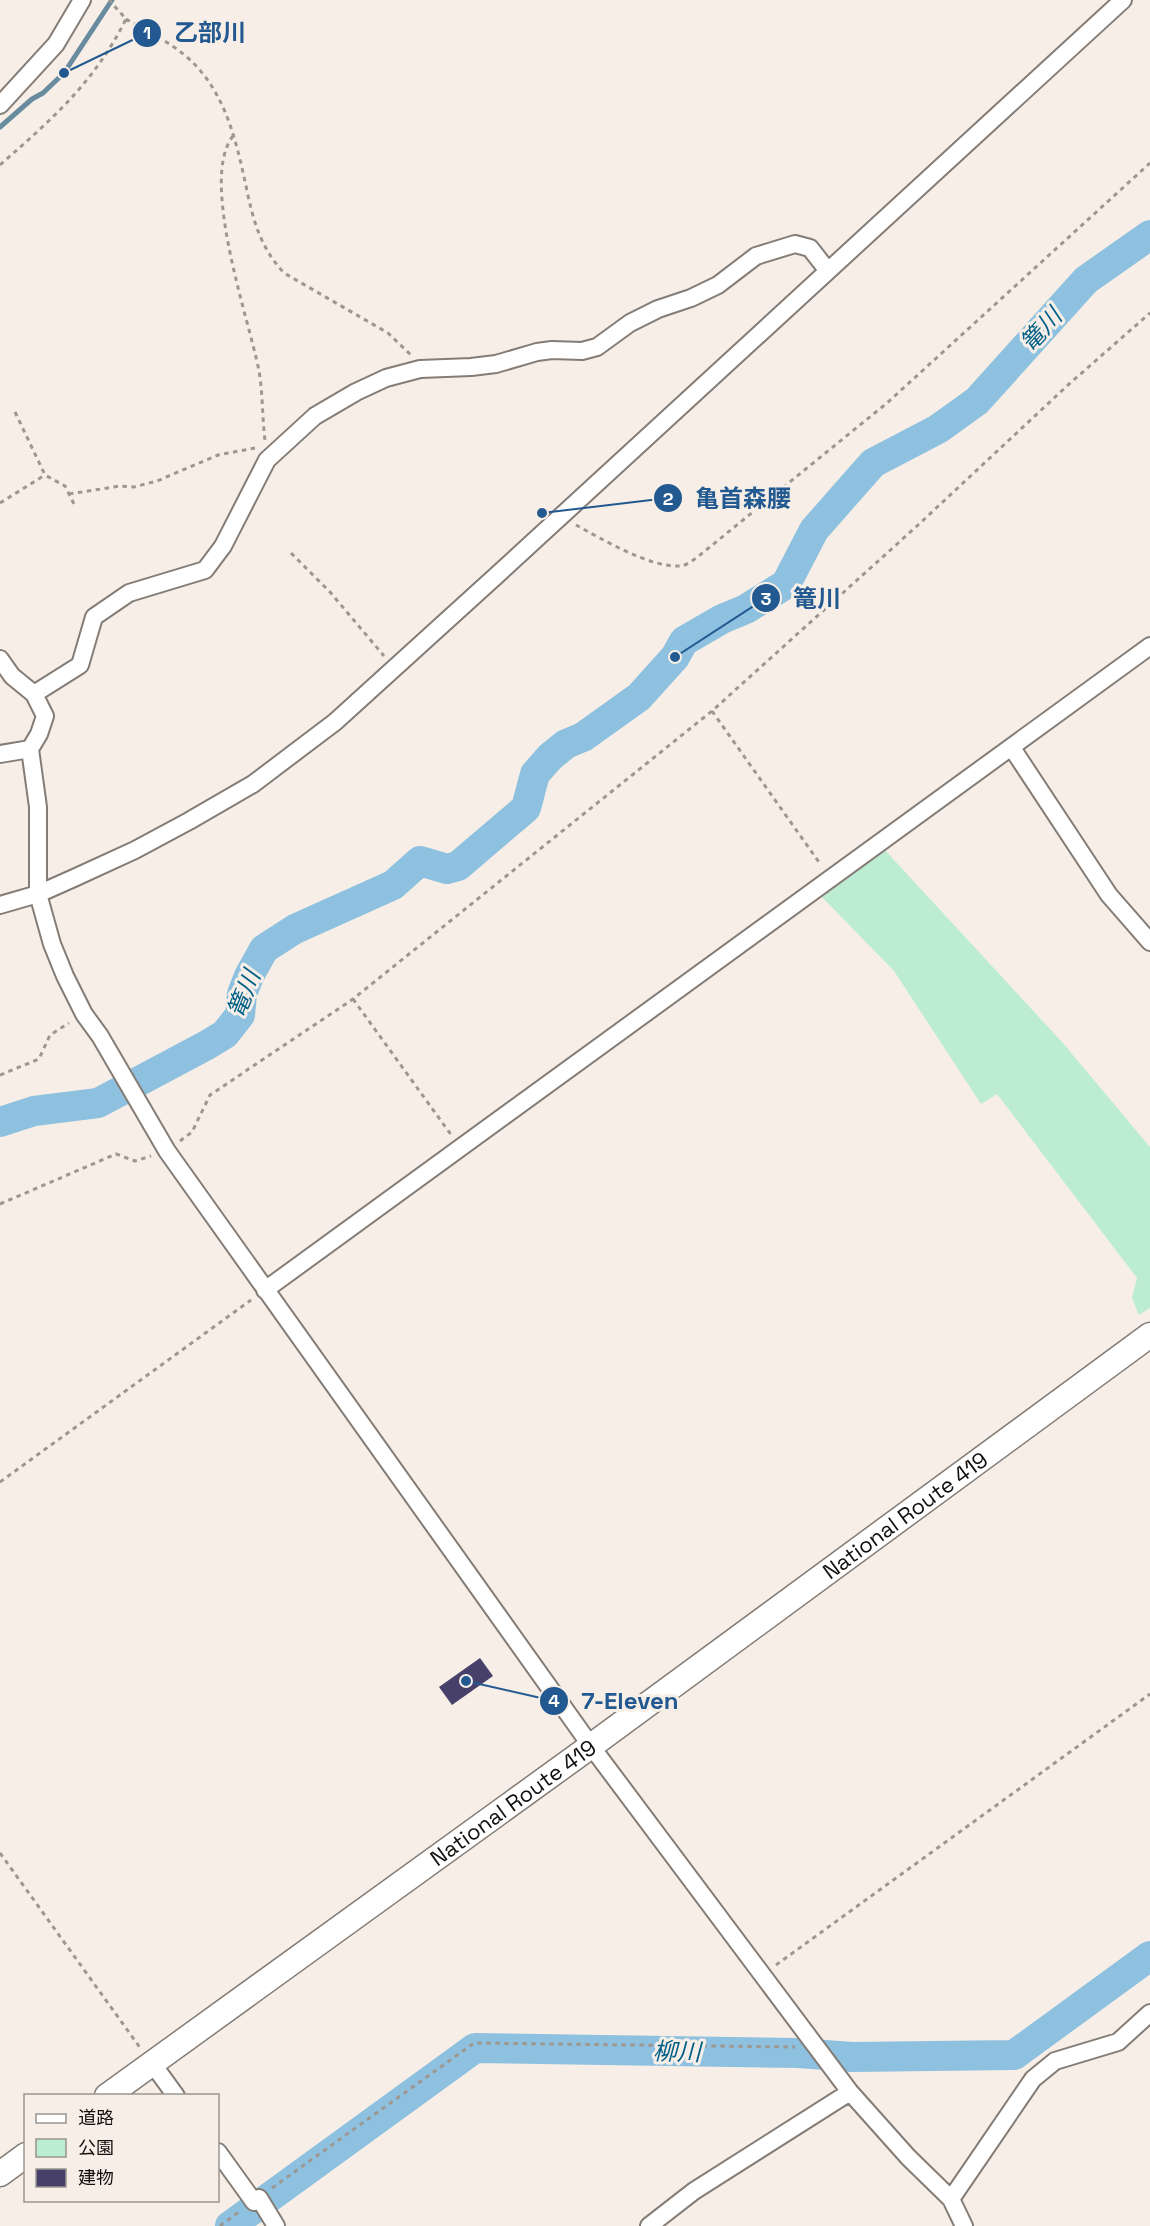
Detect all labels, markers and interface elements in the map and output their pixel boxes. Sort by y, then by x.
callout: 乙部川 [132,12,258,54]
text: 乙部川 [174,17,246,48]
text: 1 [143,21,151,44]
water label: 篭川 [1013,299,1070,358]
callout: 亀首森腰 [653,477,803,519]
text: 亀首森腰 [695,483,791,514]
text: 2 [663,487,674,510]
callout: 篭川 [751,577,853,619]
text: 篭川 [793,583,841,614]
text: 3 [761,587,772,610]
water label: 篭川 [220,963,268,1022]
street label: National Route 419 [817,1445,993,1585]
callout: 7-Eleven [539,1680,690,1722]
text: 7-Eleven [581,1685,679,1716]
text: 4 [548,1689,560,1712]
street label: National Route 419 [424,1733,601,1872]
water label: 柳川 [653,2036,704,2067]
legend [24,2094,219,2202]
text: 道路 [78,2106,114,2129]
text: 公園 [78,2136,114,2159]
text: 建物 [78,2166,114,2189]

